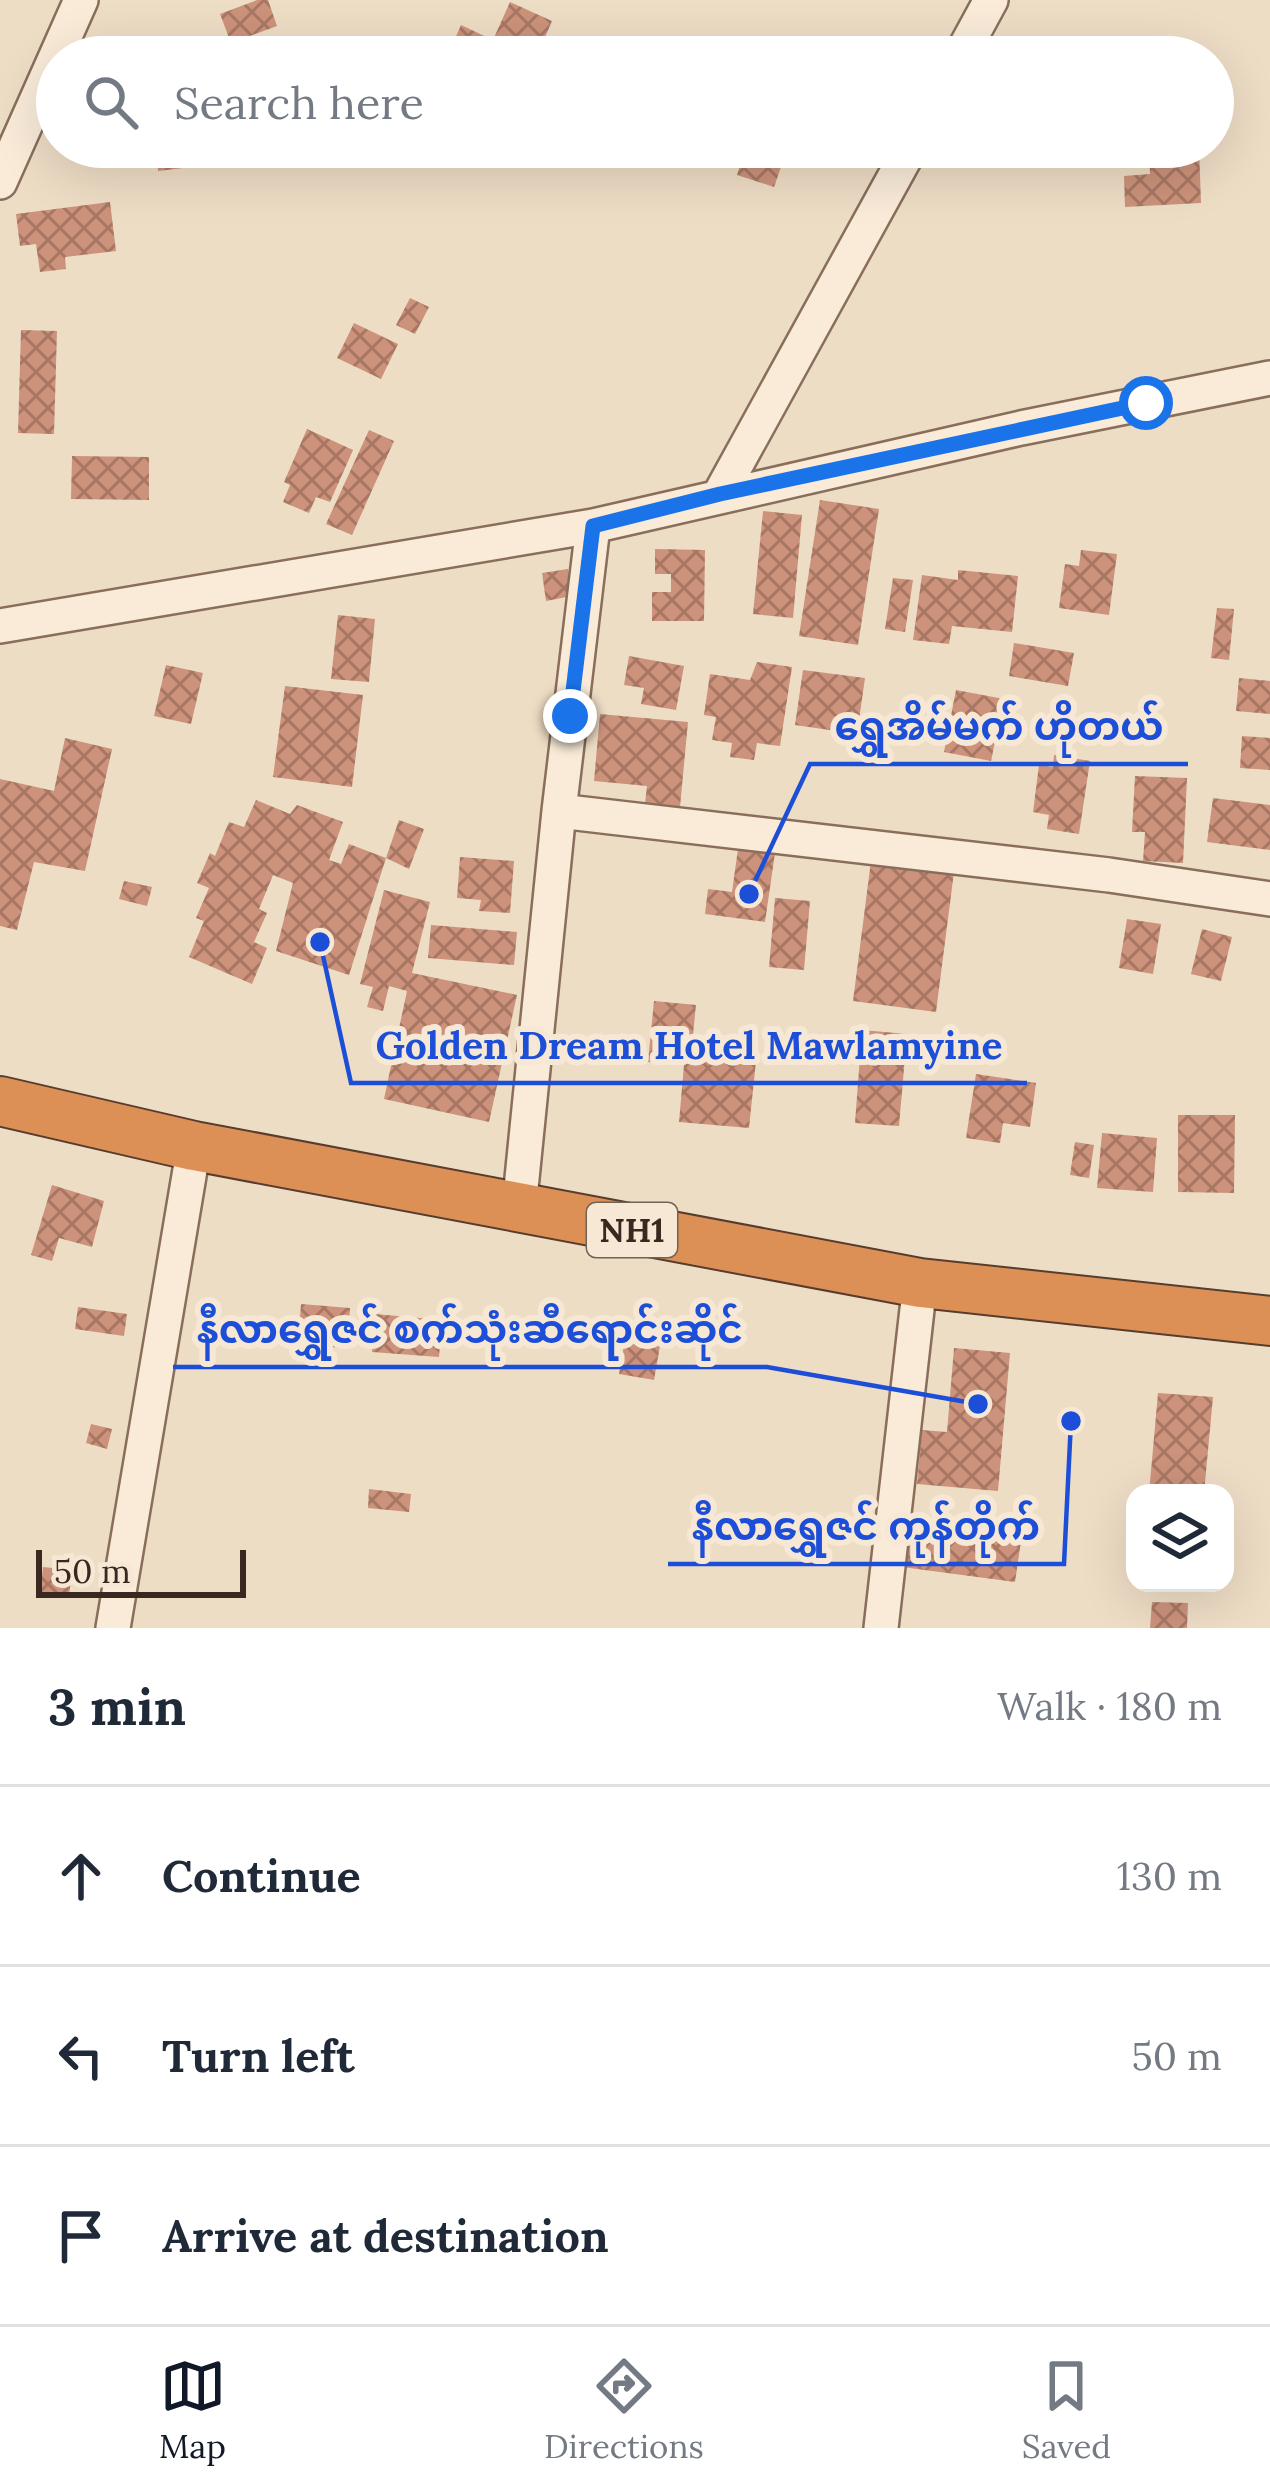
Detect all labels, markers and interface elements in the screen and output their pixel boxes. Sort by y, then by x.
search box [36,36,1234,168]
icon: search [78,69,144,135]
text: Search here [174,74,424,131]
route start [1119,376,1173,430]
route end [543,689,597,743]
callout: ရွှေအိမ်မက် ဟိုတယ် [810,689,1188,764]
text: ရွှေအိမ်မက် ဟိုတယ် [834,700,1164,758]
callout: Golden Dream Hotel Mawlamyine [351,1008,1027,1083]
text: Golden Dream Hotel Mawlamyine [375,1020,1003,1070]
road number: NH1 [587,1203,677,1257]
callout: နီလာရွှေဇင် စက်သုံးဆီရောင်းဆိုင် [173,1292,767,1367]
text: နီလာရွှေဇင် စက်သုံးဆီရောင်းဆိုင် [197,1303,743,1361]
map controls [1126,1484,1234,1592]
button: layers [1126,1484,1234,1592]
callout: နီလာရွှေဇင် ကုန်တိုက် [668,1489,1064,1564]
text: နီလာရွှေဇင် ကုန်တိုက် [692,1500,1040,1558]
scale bar [36,1544,246,1597]
text: 50 m [54,1550,131,1592]
text: 3 min [48,1674,186,1739]
text: Walk · 180 m [997,1681,1222,1731]
icon: ahead [48,1843,114,1909]
text: Continue [162,1847,361,1904]
text: 130 m [1117,1851,1222,1901]
icon: left [48,2023,114,2089]
text: Turn left [162,2027,355,2084]
text: 50 m [1131,2031,1222,2081]
icon: arrive [48,2203,114,2269]
text: Arrive at destination [162,2207,609,2264]
tab: Map [159,2353,226,2467]
tab: Directions [544,2353,704,2467]
tab: Saved [1022,2353,1111,2467]

